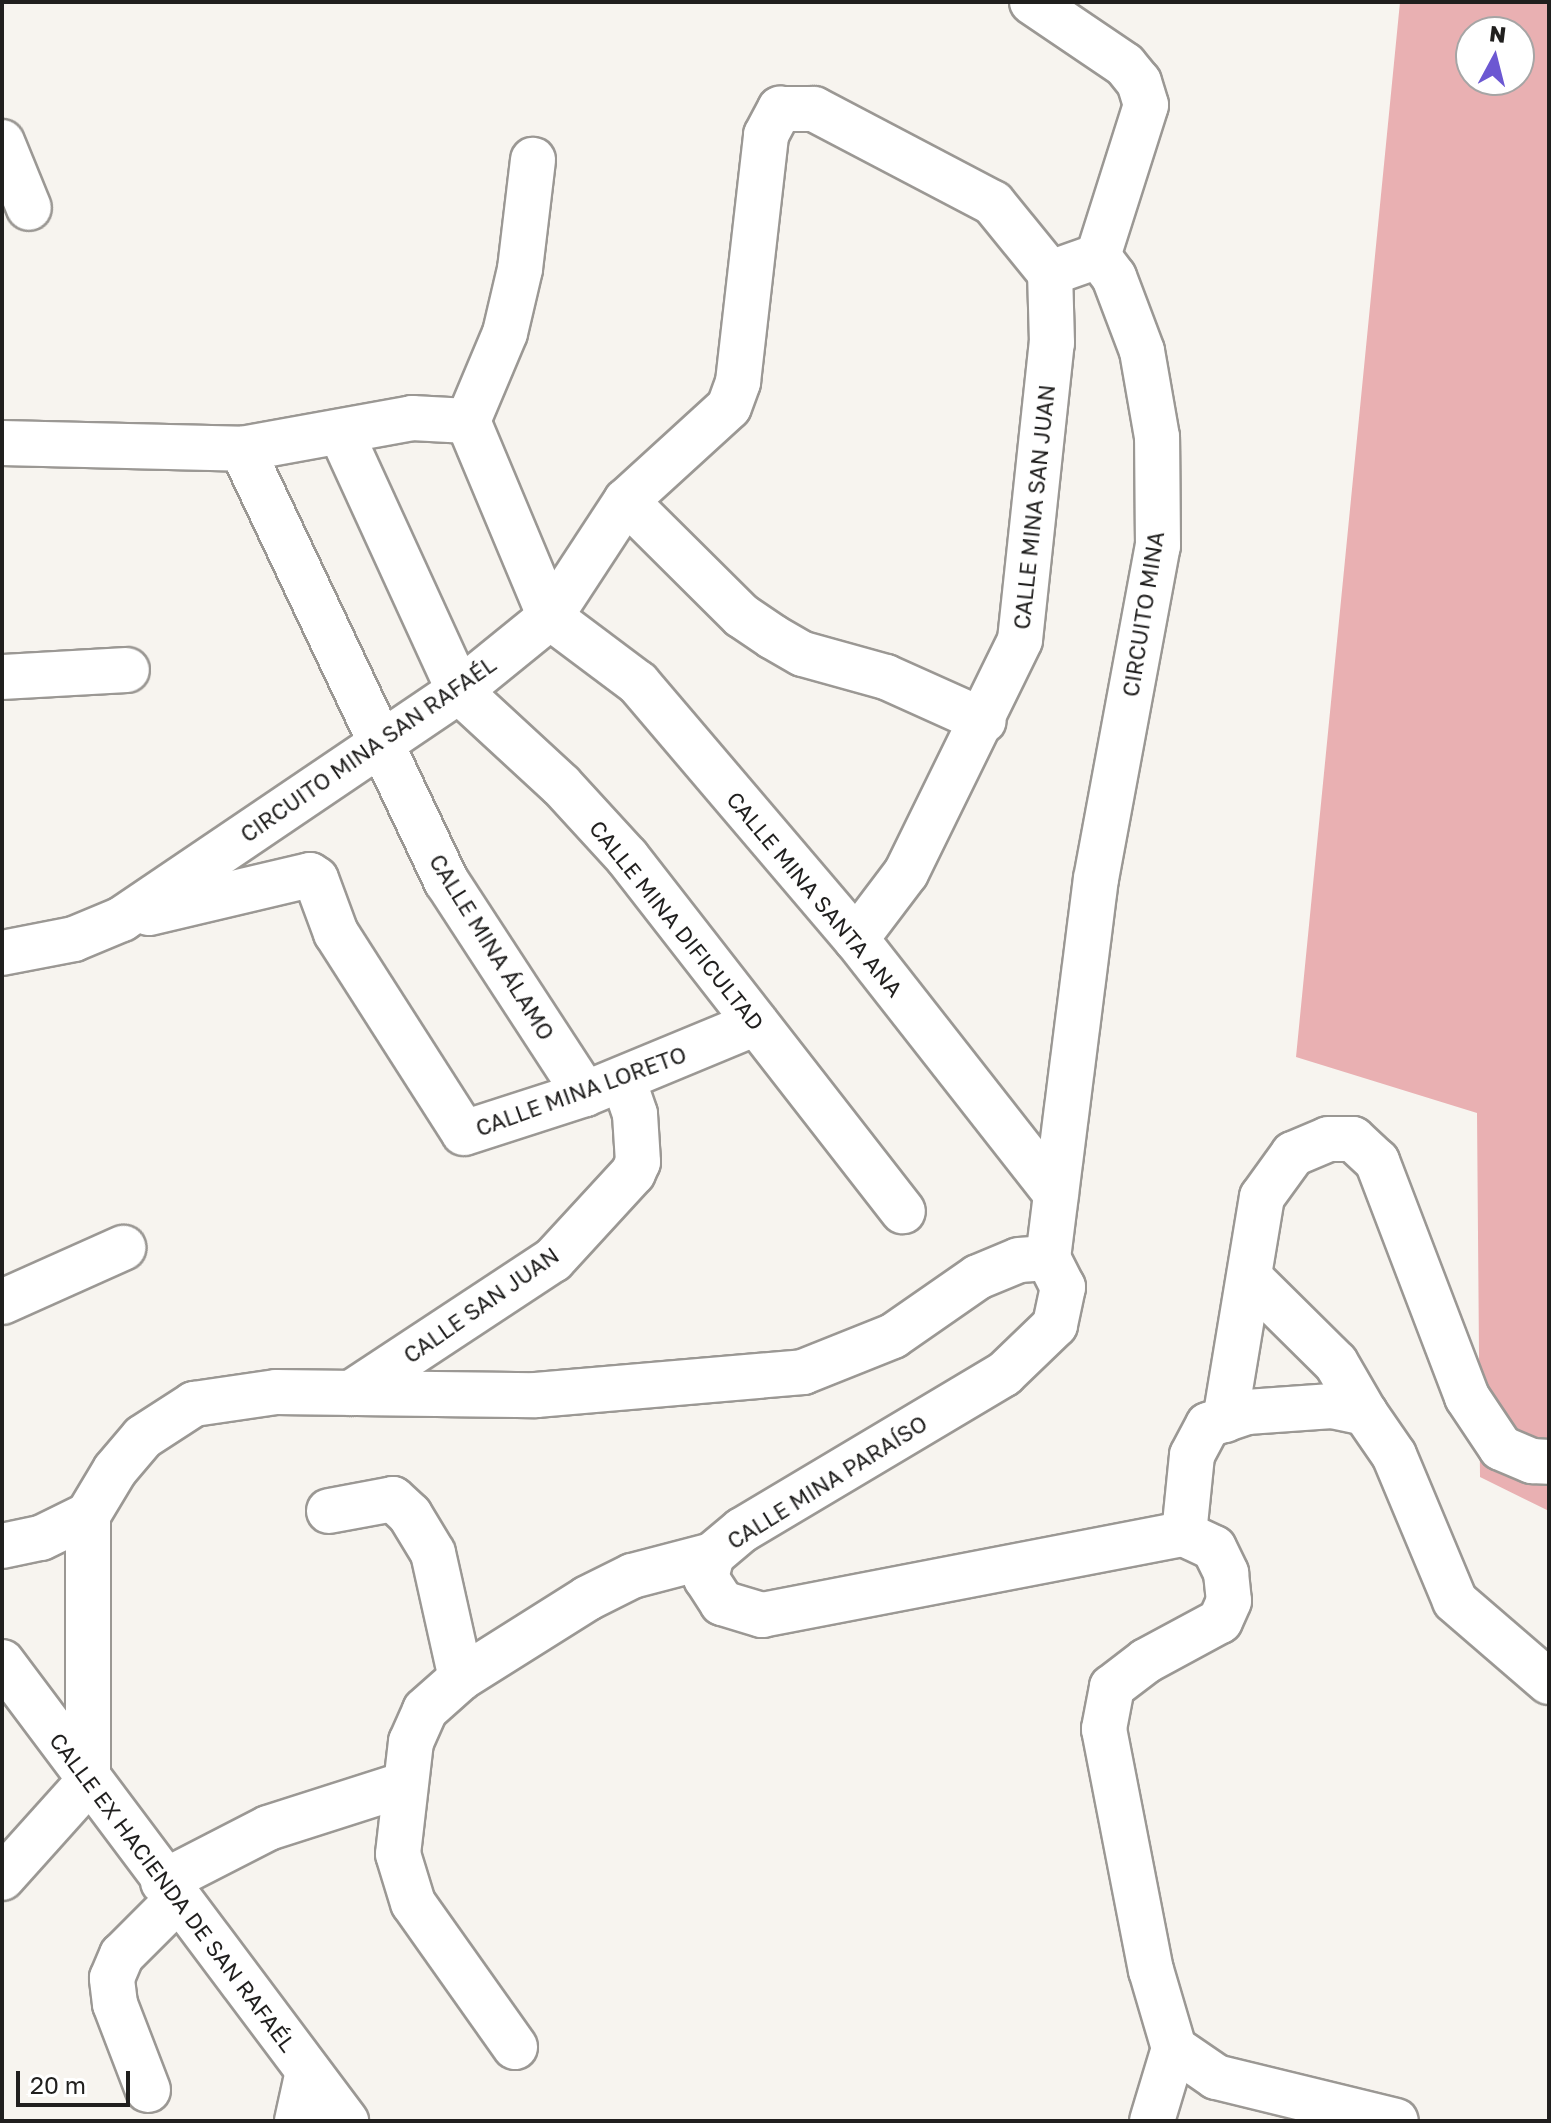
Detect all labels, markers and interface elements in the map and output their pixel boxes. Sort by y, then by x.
north arrow [1455,16,1535,96]
text: N [1488,19,1508,48]
street label: CALLE MINA SAN JUAN [1008,383,1060,631]
street label: CIRCUITO MINA [1117,529,1169,699]
street label: CIRCUITO MINA SAN RAFAÉL [235,651,501,847]
street label: CALLE MINA SANTA ANA [721,786,909,1002]
street label: CALLE MINA DIFICULTAD [584,815,770,1035]
street label: CALLE MINA ÁLAMO [424,849,560,1045]
street label: CALLE MINA LORETO [472,1041,690,1141]
street label: CALLE SAN JUAN [398,1242,564,1368]
street label: CALLE MINA PARAÍSO [722,1410,932,1554]
street label: CALLE EX HACIENDA DE SAN RAFAÉL [44,1727,302,2057]
scale bar [20,2055,134,2105]
text: 20 m [30,2070,86,2099]

